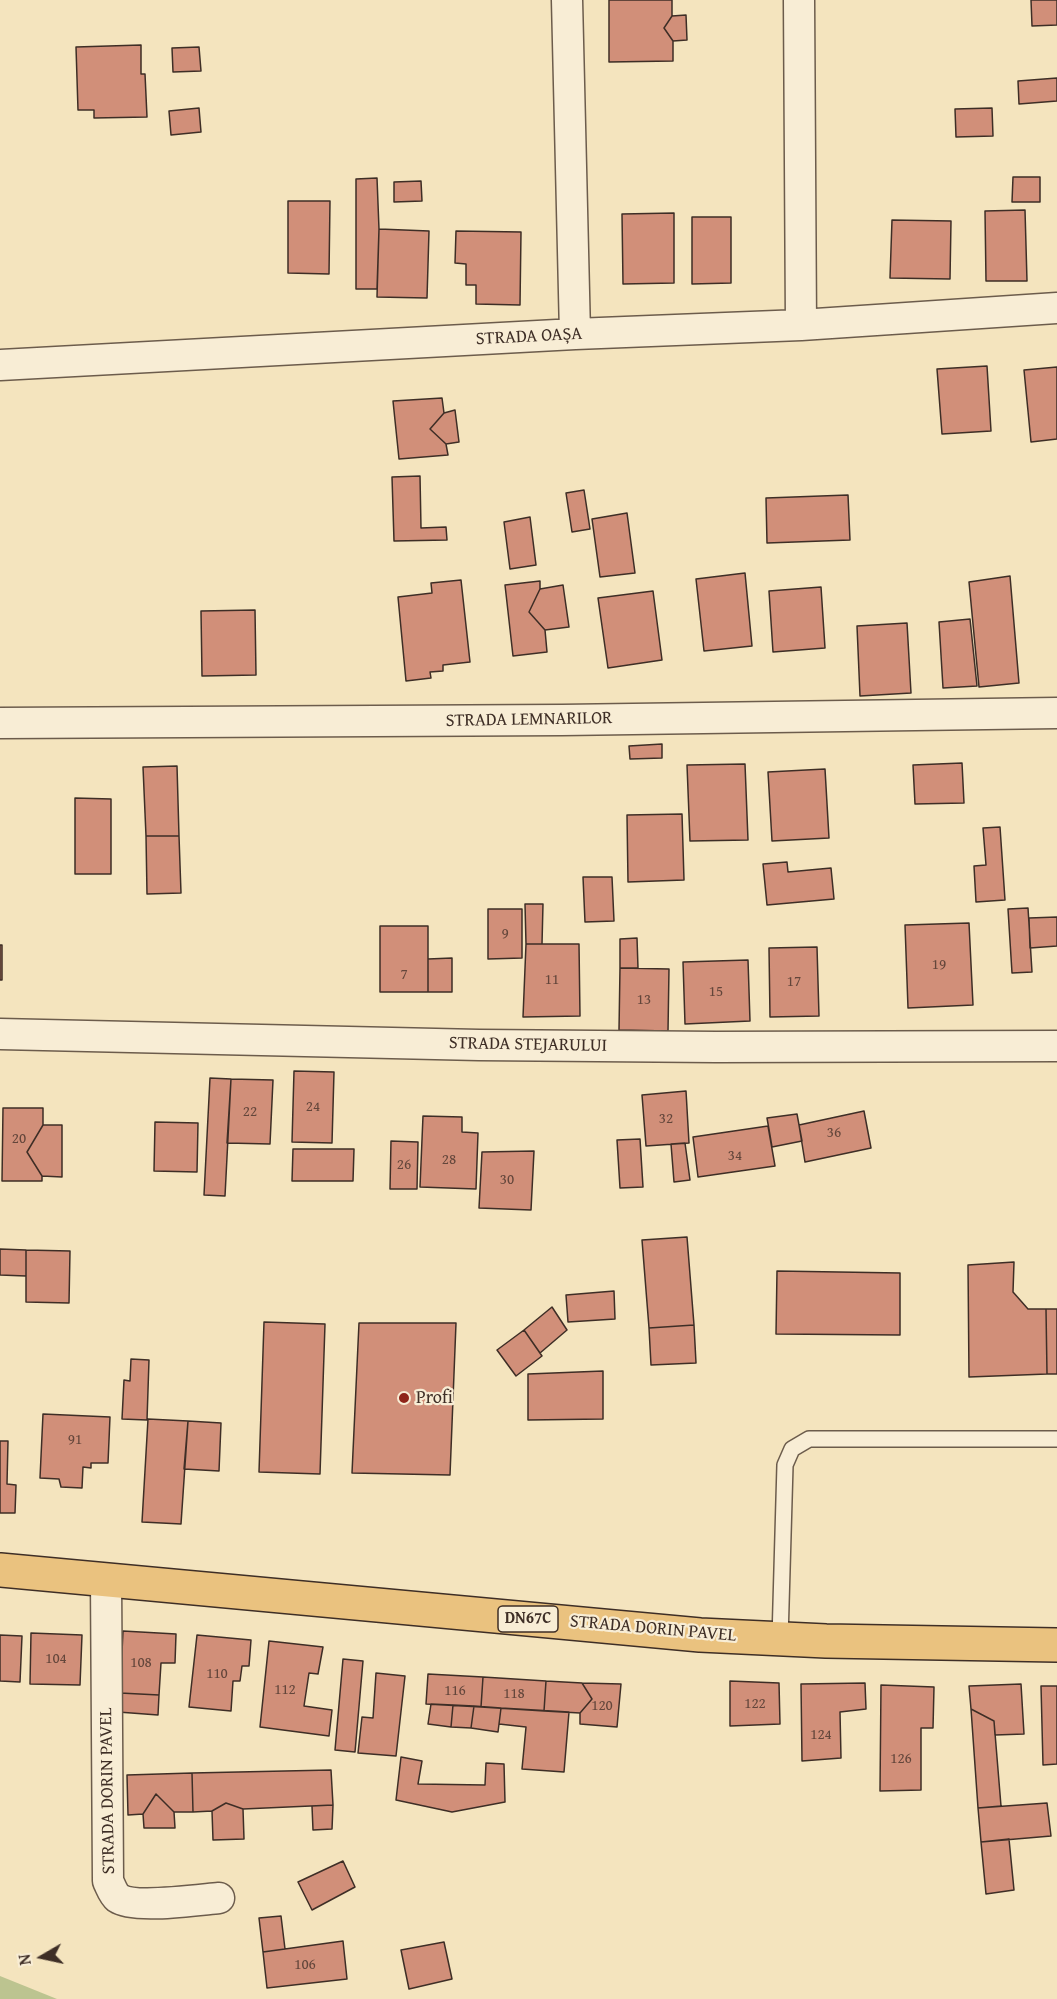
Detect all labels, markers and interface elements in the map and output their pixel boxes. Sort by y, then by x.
street label: STRADA OAȘA [475,323,583,351]
street label: STRADA LEMNARILOR [445,708,613,732]
house number: 9 [501,925,509,943]
house number: 19 [932,956,946,974]
house number: 7 [400,966,408,984]
house number: 11 [545,971,559,989]
house number: 17 [787,973,801,991]
house number: 15 [709,983,723,1001]
house number: 13 [637,991,651,1009]
street label: STRADA STEJARULUI [449,1033,607,1057]
house number: 24 [306,1098,320,1116]
house number: 22 [243,1103,257,1121]
house number: 32 [659,1110,673,1128]
house number: 36 [827,1124,841,1142]
house number: 20 [12,1130,26,1148]
house number: 34 [728,1147,742,1165]
house number: 28 [442,1151,456,1169]
house number: 26 [397,1156,411,1174]
house number: 30 [500,1171,514,1189]
place label: Profi [416,1387,453,1409]
marker: Profi [397,1391,411,1405]
house number: 91 [68,1431,82,1449]
road number: DN67C [498,1606,558,1632]
street label: STRADA DORIN PAVEL [569,1611,737,1647]
house number: 104 [45,1650,67,1668]
house number: 108 [130,1654,152,1672]
house number: 110 [206,1665,228,1683]
house number: 112 [274,1681,296,1699]
house number: 116 [444,1682,466,1700]
house number: 118 [503,1685,525,1703]
house number: 122 [744,1695,766,1713]
house number: 120 [591,1697,613,1715]
street label: STRADA DORIN PAVEL [96,1707,120,1875]
house number: 124 [810,1726,832,1744]
house number: 126 [890,1750,912,1768]
north arrow [12,1927,72,1987]
text: N [12,1953,37,1967]
house number: 106 [294,1956,316,1974]

